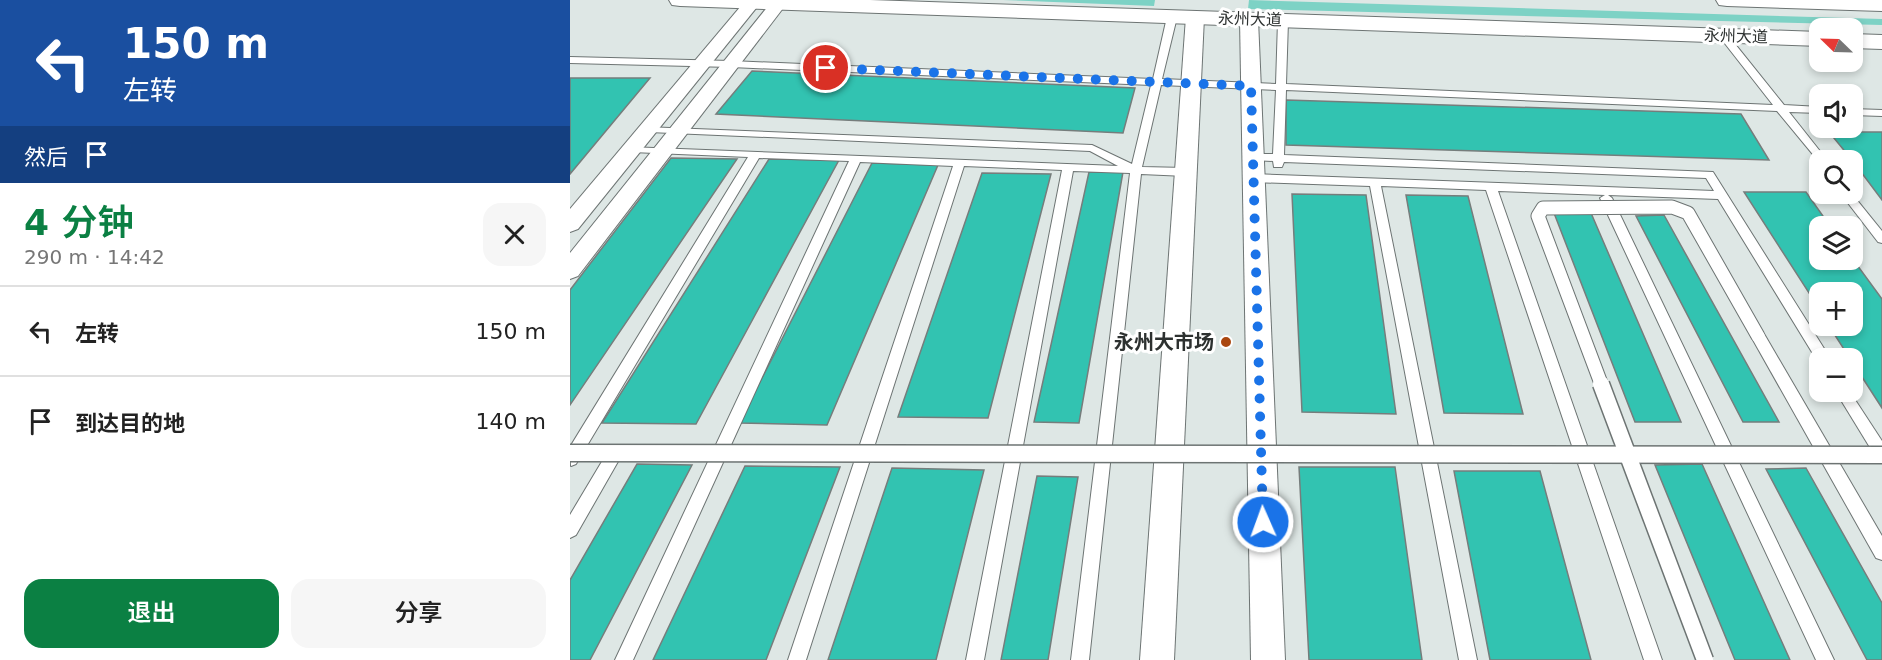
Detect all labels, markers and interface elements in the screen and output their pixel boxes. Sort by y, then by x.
street label: 永州大道 [1218,8,1282,30]
north arrow [1809,18,1863,72]
map controls [1809,18,1863,402]
text: 150 m [123,19,269,68]
icon: left [24,24,102,102]
street label: 永州大道 [1704,25,1768,47]
pin [800,42,851,93]
icon: arrive [809,51,842,84]
text: 左转 [123,75,177,106]
button: sound [1809,84,1863,138]
icon: arrive [80,138,113,171]
text: 然后 [24,145,68,170]
button: search [1809,150,1863,204]
text: 4 分钟 [24,202,134,243]
button: close [483,203,546,266]
button: layers [1809,216,1863,270]
text: 290 m · 14:42 [24,245,165,269]
button: + [1809,282,1863,336]
icon: left [24,315,57,348]
text: 150 m [476,319,546,344]
text: 左转 [75,321,119,346]
place label: 永州大市场 [1114,330,1214,354]
marker: 永州大市场 [1219,335,1233,349]
button: − [1809,348,1863,402]
icon: arrive [24,405,57,438]
text: 140 m [476,409,546,434]
text: 到达目的地 [75,411,185,436]
position arrow [1231,490,1295,554]
button: 退出 [24,579,279,648]
button: 分享 [291,579,546,648]

